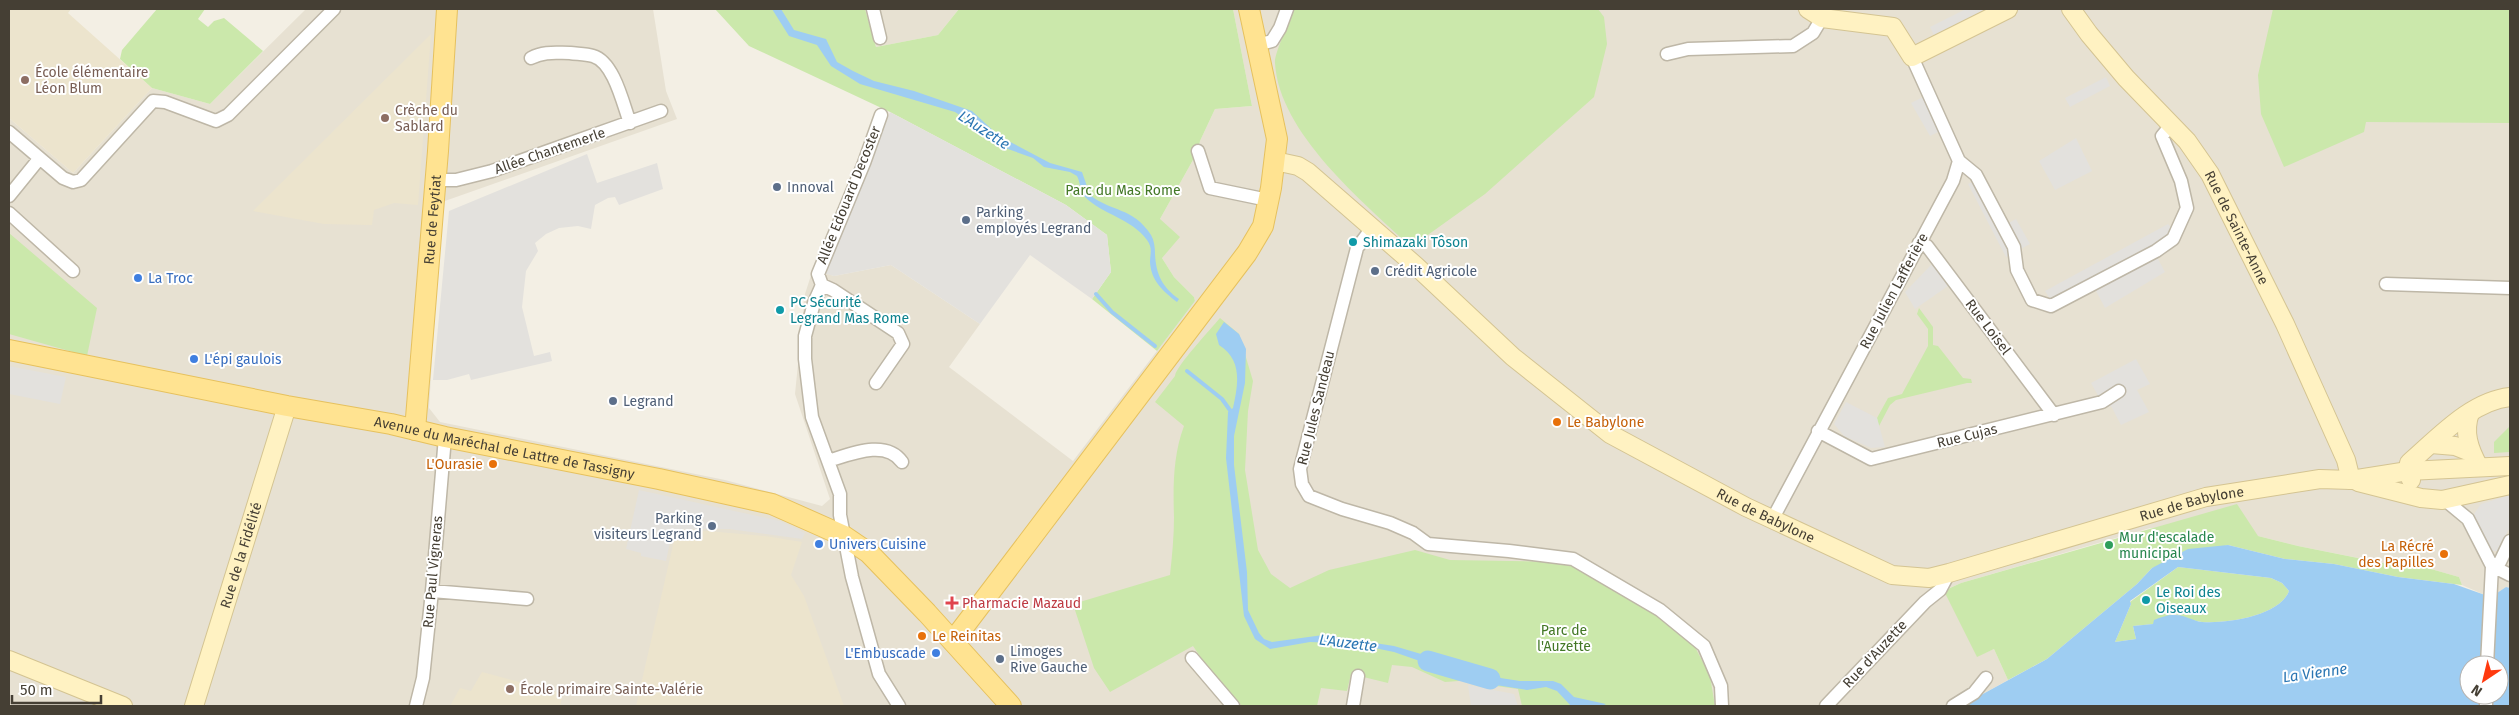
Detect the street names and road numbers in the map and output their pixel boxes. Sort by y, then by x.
street label: Allée Edouard Decoster [814,123,885,267]
street label: Allée Chantemerle [492,124,608,178]
street label: Rue de Sainte-Anne [2201,168,2272,287]
street label: Rue de Feytiat [420,173,445,265]
street label: Rue Julien Lafferière [1856,230,1932,352]
street label: Rue Loisel [1962,296,2014,358]
street label: Rue Jules Sandeau [1294,349,1338,467]
street label: Avenue du Maréchal de Lattre de Tassigny [373,413,636,483]
street label: Rue Cujas [1935,420,1999,452]
street label: Rue de Babylone [2137,483,2245,525]
street label: Rue de Babylone [1714,484,1818,546]
street label: Rue de la Fidélité [216,500,265,610]
street label: Rue Paul Vigneras [420,515,446,629]
street label: Rue d'Auzette [1839,617,1911,691]

